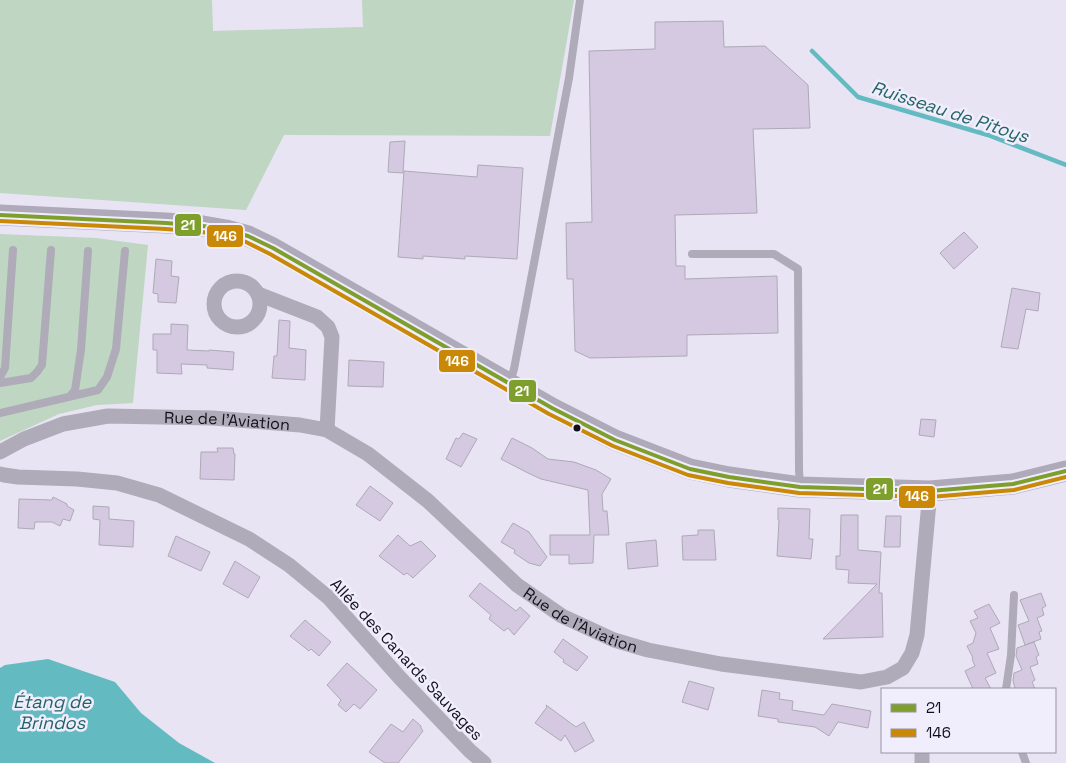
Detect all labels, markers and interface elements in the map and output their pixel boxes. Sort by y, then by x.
water label: Ruisseau de Pitoys [869,75,1032,148]
line badge: 21 [174,213,202,237]
text: 21 [181,216,195,234]
line badge: 146 [206,224,244,248]
text: 146 [213,227,237,245]
line badge: 146 [438,349,476,373]
text: 146 [445,352,469,370]
line badge: 21 [508,379,537,403]
text: 21 [515,382,529,400]
street label: Rue de l'Aviation [164,407,291,435]
unlabelled marker [572,423,582,433]
line badge: 21 [865,477,894,501]
text: 21 [873,480,887,498]
line badge: 146 [898,485,936,509]
text: 146 [905,487,929,505]
street label: Allée des Canards Sauvages [326,574,487,745]
street label: Rue de l'Aviation [519,583,640,657]
legend [881,688,1056,753]
water label: Étang de Brindos [13,690,92,734]
text: 21 [926,698,941,717]
text: 146 [926,723,951,742]

